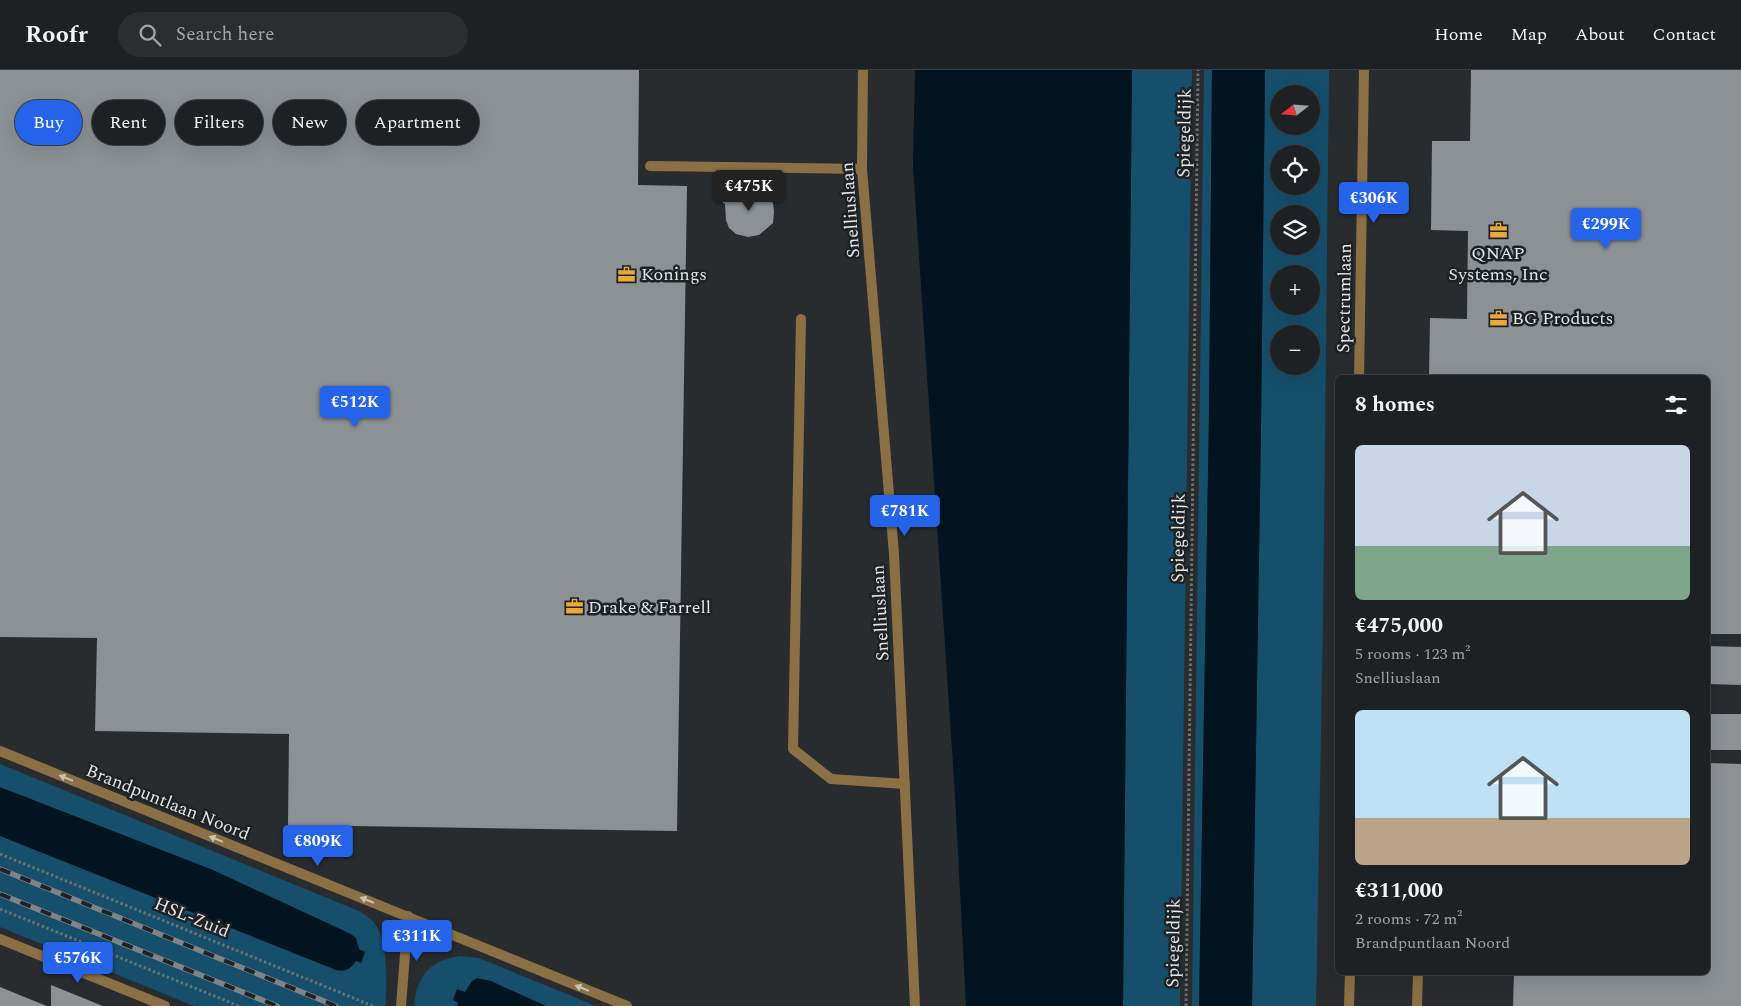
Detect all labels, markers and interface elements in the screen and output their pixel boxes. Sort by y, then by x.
search box [118,12,468,57]
text: Roofr [25,17,88,53]
text: Search here [176,20,274,49]
icon: search [136,21,164,49]
text: Home [1434,21,1483,48]
text: Map [1511,21,1547,48]
text: About [1575,21,1625,48]
text: Contact [1653,21,1716,48]
north arrow [1270,85,1320,135]
map controls [1270,85,1320,375]
street label: Spiegeldijk [1170,88,1199,178]
chip: Buy [15,100,82,145]
chip: Rent [92,100,165,145]
chip: Filters [175,100,263,145]
chip: New [273,100,346,145]
chip: Apartment [356,100,479,145]
button: locate [1270,145,1320,195]
street label: Snelliuslaan [834,161,867,259]
pin: €475K [714,170,784,212]
text: €475K [725,174,773,198]
pin: €306K [1339,182,1409,224]
text: €306K [1350,186,1398,210]
button: layers [1270,205,1320,255]
pin: €299K [1571,208,1641,250]
text: €299K [1582,212,1630,236]
office icon: QNAP Systems, Inc [1488,220,1508,240]
place label: QNAP Systems, Inc [1448,240,1548,288]
street label: Spectrumlaan [1330,243,1359,353]
place label: Konings [641,261,707,288]
office icon: Konings [617,264,637,284]
button: + [1270,265,1320,315]
place label: BG Products [1512,305,1613,332]
office icon: BG Products [1488,308,1508,328]
button: − [1270,325,1320,375]
pin: €512K [320,386,390,428]
text: 8 homes [1355,389,1435,421]
text: €512K [331,390,379,414]
icon: filters [1662,391,1690,419]
icon: home [1478,478,1568,568]
street label: Spiegeldijk [1164,493,1193,583]
pin: €781K [870,494,940,537]
text: €781K [881,499,929,523]
street label: Snelliuslaan [864,564,896,662]
place label: Drake & Farrell [588,594,711,621]
office icon: Drake & Farrell [564,597,584,617]
text: €475,000 [1355,610,1443,642]
text: 5 rooms · 123 m² [1355,642,1470,666]
text: Snelliuslaan [1355,666,1441,690]
icon: home [1478,743,1568,833]
street label: Brandpuntlaan Noord [82,757,254,848]
one-way arrow [59,773,73,781]
pin: €809K [283,824,353,867]
text: €809K [294,829,342,853]
one-way arrow [208,835,223,843]
text: €311,000 [1355,875,1443,907]
street label: HSL-Zuid [150,890,234,945]
one-way arrow [360,895,374,903]
street label: Spiegeldijk [1159,898,1188,988]
text: 2 rooms · 72 m² [1355,907,1462,931]
pin: €311K [382,920,452,962]
text: €311K [393,924,441,948]
text: Brandpuntlaan Noord [1355,931,1510,955]
pin: €576K [43,942,113,984]
text: €576K [54,946,102,970]
one-way arrow [575,983,589,991]

